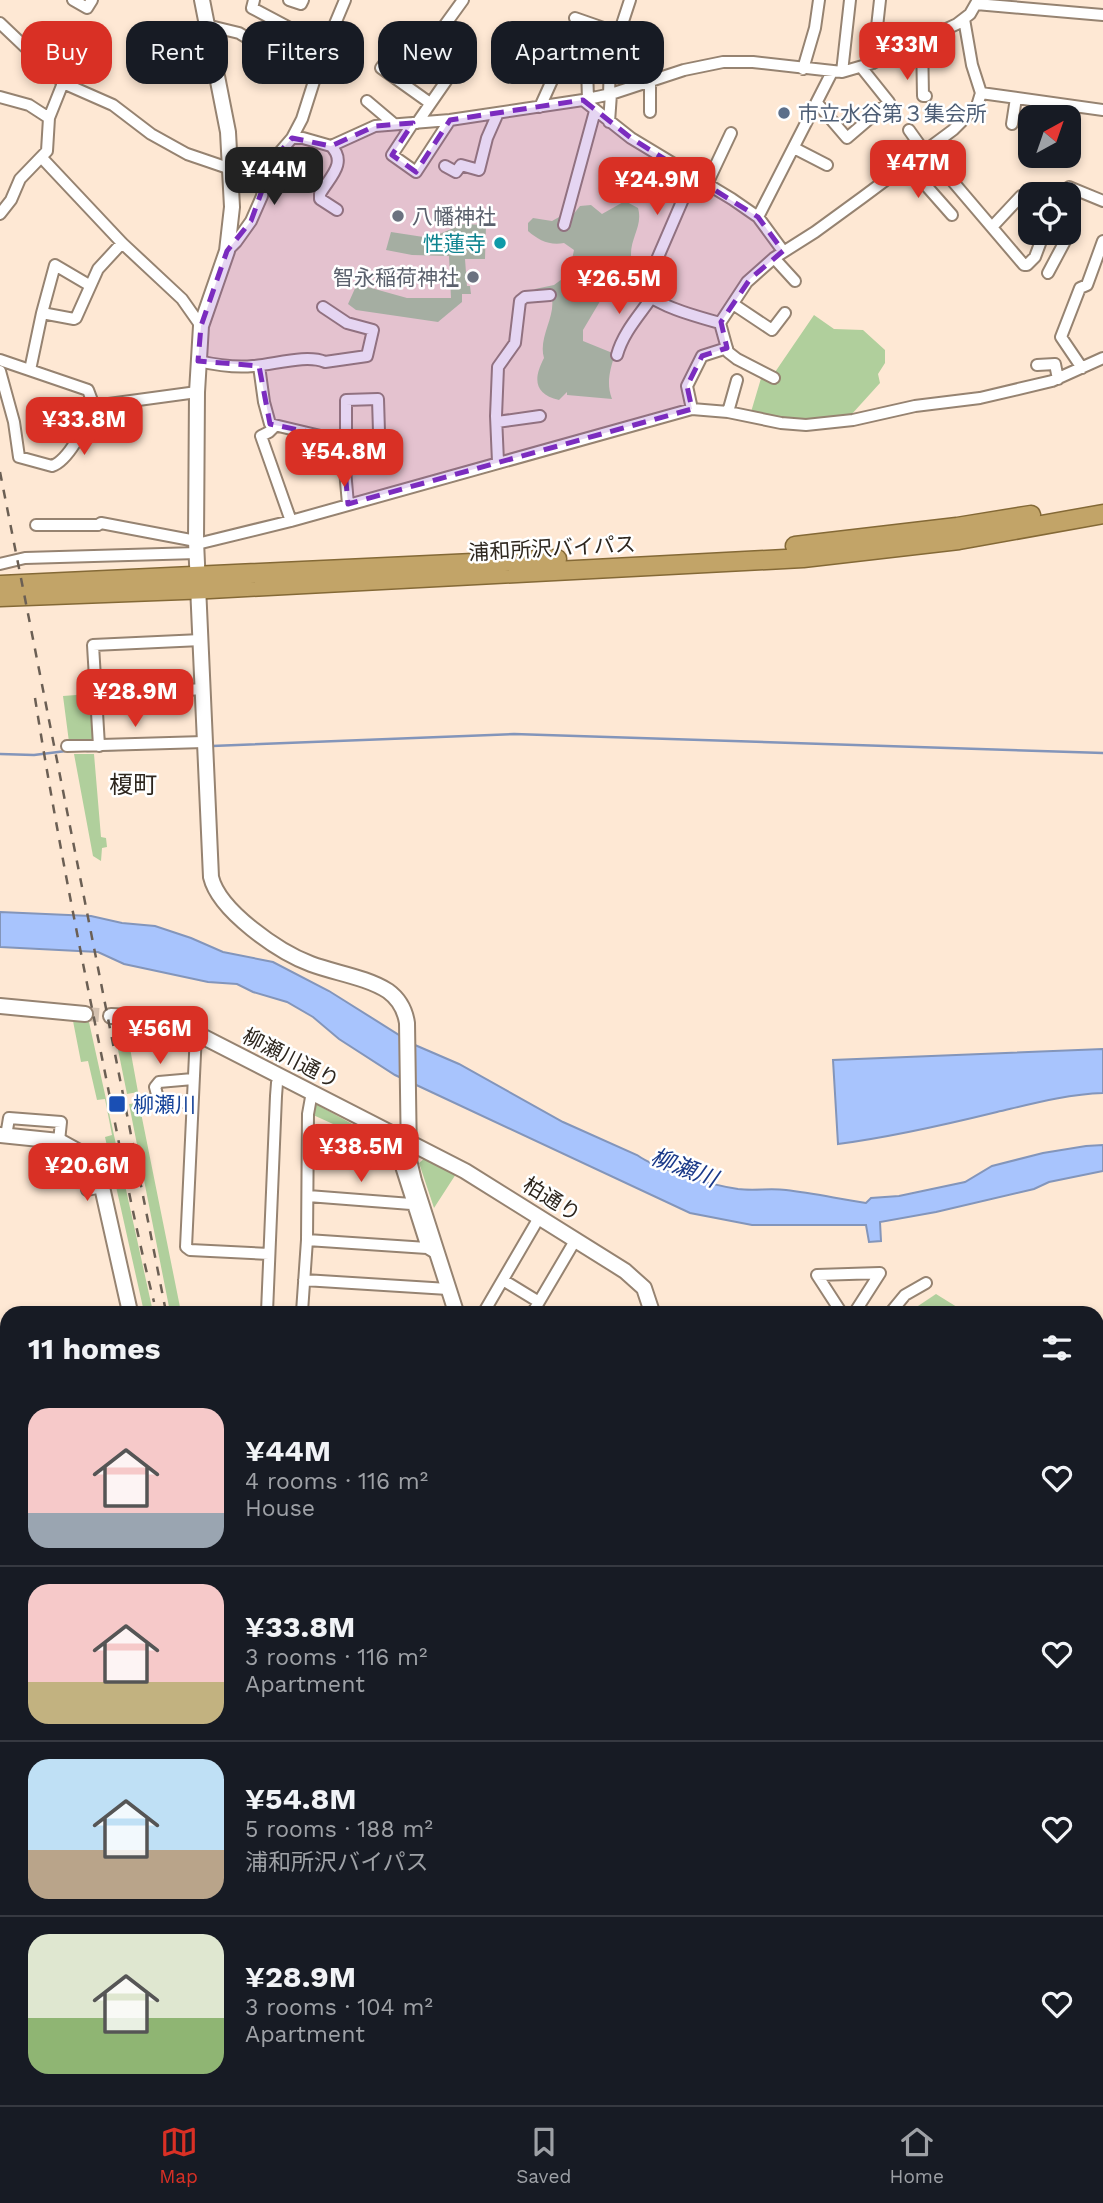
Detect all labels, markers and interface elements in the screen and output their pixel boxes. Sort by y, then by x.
chip: Buy [21,21,112,84]
chip: Rent [126,21,228,84]
chip: Filters [242,21,364,84]
chip: New [378,21,477,84]
chip: Apartment [491,21,664,84]
pin: ¥33M [866,22,948,82]
text: ¥33M [875,31,939,58]
place label: 市立水谷第３集会所 [798,101,987,126]
marker: 市立水谷第３集会所 [776,105,792,121]
north arrow [1018,105,1082,168]
map controls [1018,105,1081,245]
pin: ¥47M [877,140,959,200]
pin: ¥44M [233,148,315,207]
text: ¥47M [886,149,950,176]
text: ¥44M [241,156,307,183]
pin: ¥24.9M [600,158,714,217]
text: ¥24.9M [614,166,700,193]
button: locate [1018,182,1081,245]
place label: 八幡神社 [412,204,496,229]
marker: 八幡神社 [390,208,406,224]
place label: 性蓮寺 [423,231,486,256]
marker: 性蓮寺 [492,235,508,251]
pin: ¥26.5M [562,256,676,316]
place label: 智永稲荷神社 [333,265,459,290]
text: ¥26.5M [577,265,661,292]
marker: 智永稲荷神社 [465,269,481,285]
pin: ¥33.8M [27,398,141,457]
text: ¥33.8M [42,406,126,433]
pin: ¥54.8M [287,430,401,489]
text: ¥54.8M [301,438,387,465]
street label: 浦和所沢バイパス [468,531,636,565]
pin: ¥28.9M [78,670,192,729]
text: ¥28.9M [92,678,178,705]
district label: 榎町 [109,771,157,799]
pin: ¥56M [119,1006,201,1066]
text: ¥56M [128,1015,192,1042]
street label: 柳瀬川通り [239,1023,343,1093]
place label: 柳瀬川 [133,1092,196,1117]
marker: 柳瀬川 [107,1094,127,1114]
pin: ¥38.5M [304,1124,418,1184]
text: ¥38.5M [319,1133,403,1160]
water label: 柳瀬川 [647,1143,724,1194]
pin: ¥20.6M [30,1144,144,1203]
text: ¥20.6M [44,1152,130,1179]
street label: 柏通り [519,1172,585,1226]
icon: filters [1038,1329,1076,1367]
text: 11 homes [28,1331,161,1366]
text: ¥44M [245,1433,331,1468]
icon: home [84,1436,168,1520]
icon: heart [1038,1459,1076,1497]
text: 4 rooms · 116 m² [245,1468,428,1495]
text: House [245,1495,315,1522]
text: ¥33.8M [245,1609,355,1644]
icon: home [84,1612,168,1696]
icon: heart [1038,1635,1076,1673]
text: 3 rooms · 116 m² [245,1644,427,1671]
text: Apartment [245,1671,365,1698]
text: ¥54.8M [245,1781,357,1816]
icon: home [84,1787,168,1871]
icon: heart [1038,1810,1076,1848]
text: 5 rooms · 188 m² [245,1816,433,1843]
text: 浦和所沢バイパス [245,1849,429,1876]
text: ¥28.9M [245,1959,356,1994]
icon: home [84,1962,168,2046]
icon: heart [1038,1985,1076,2023]
text: 3 rooms · 104 m² [245,1994,433,2021]
text: Apartment [245,2021,365,2048]
tab: Map [159,2123,198,2188]
tab: Saved [516,2123,571,2188]
tab: Home [890,2123,944,2188]

